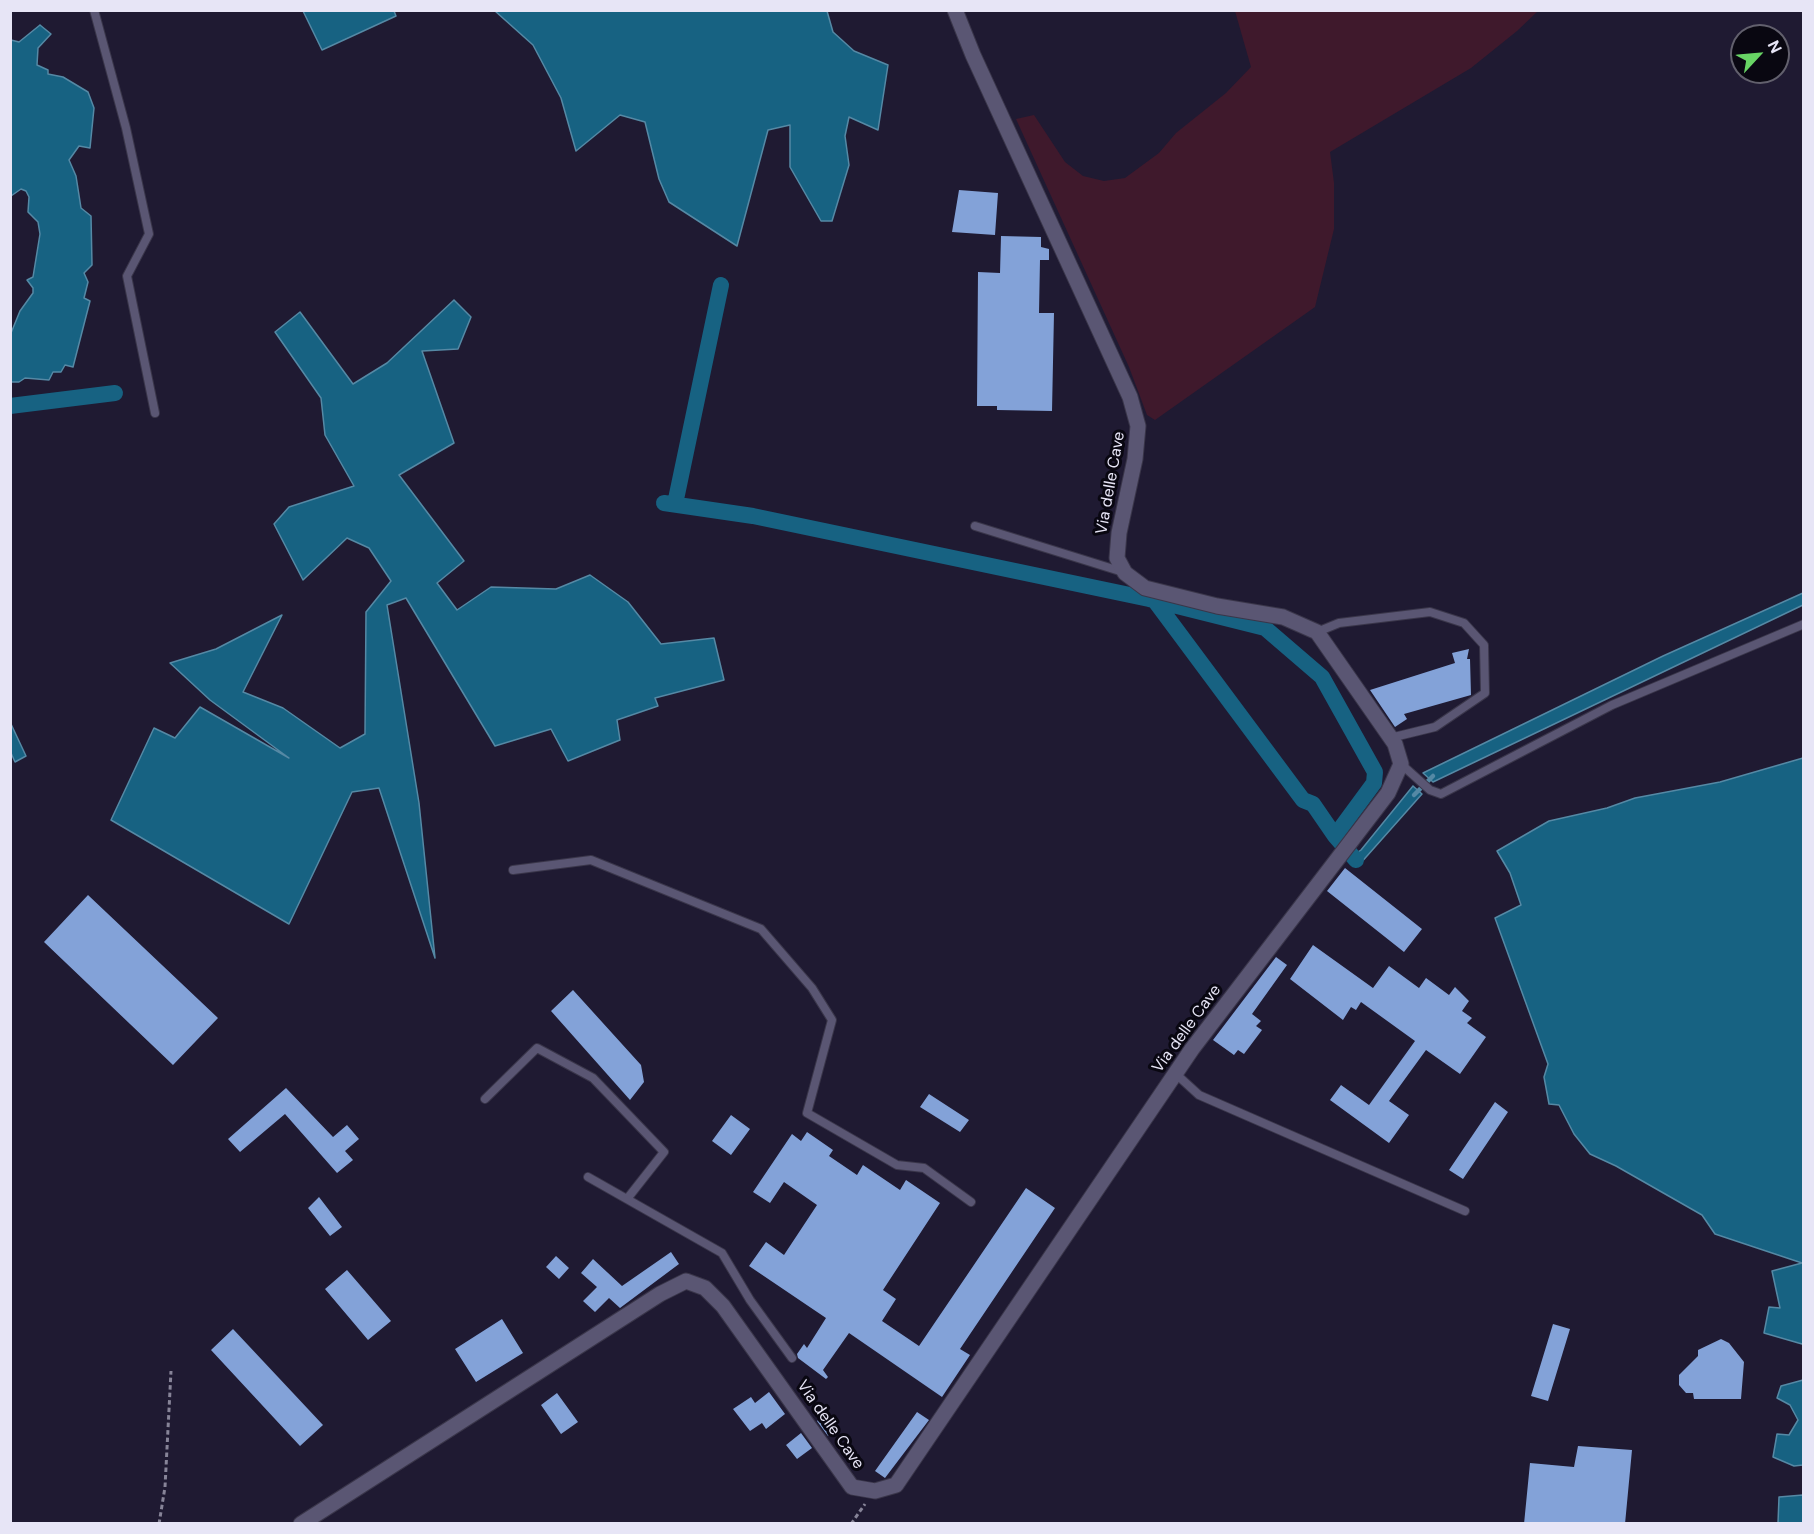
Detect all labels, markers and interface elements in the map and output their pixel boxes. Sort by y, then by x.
north arrow [1730,24,1790,84]
text: N [1763,37,1787,57]
street label: Via delle Cave [1093,430,1129,536]
street label: Via delle Cave [1149,981,1225,1077]
street label: Via delle Cave [792,1377,868,1473]

